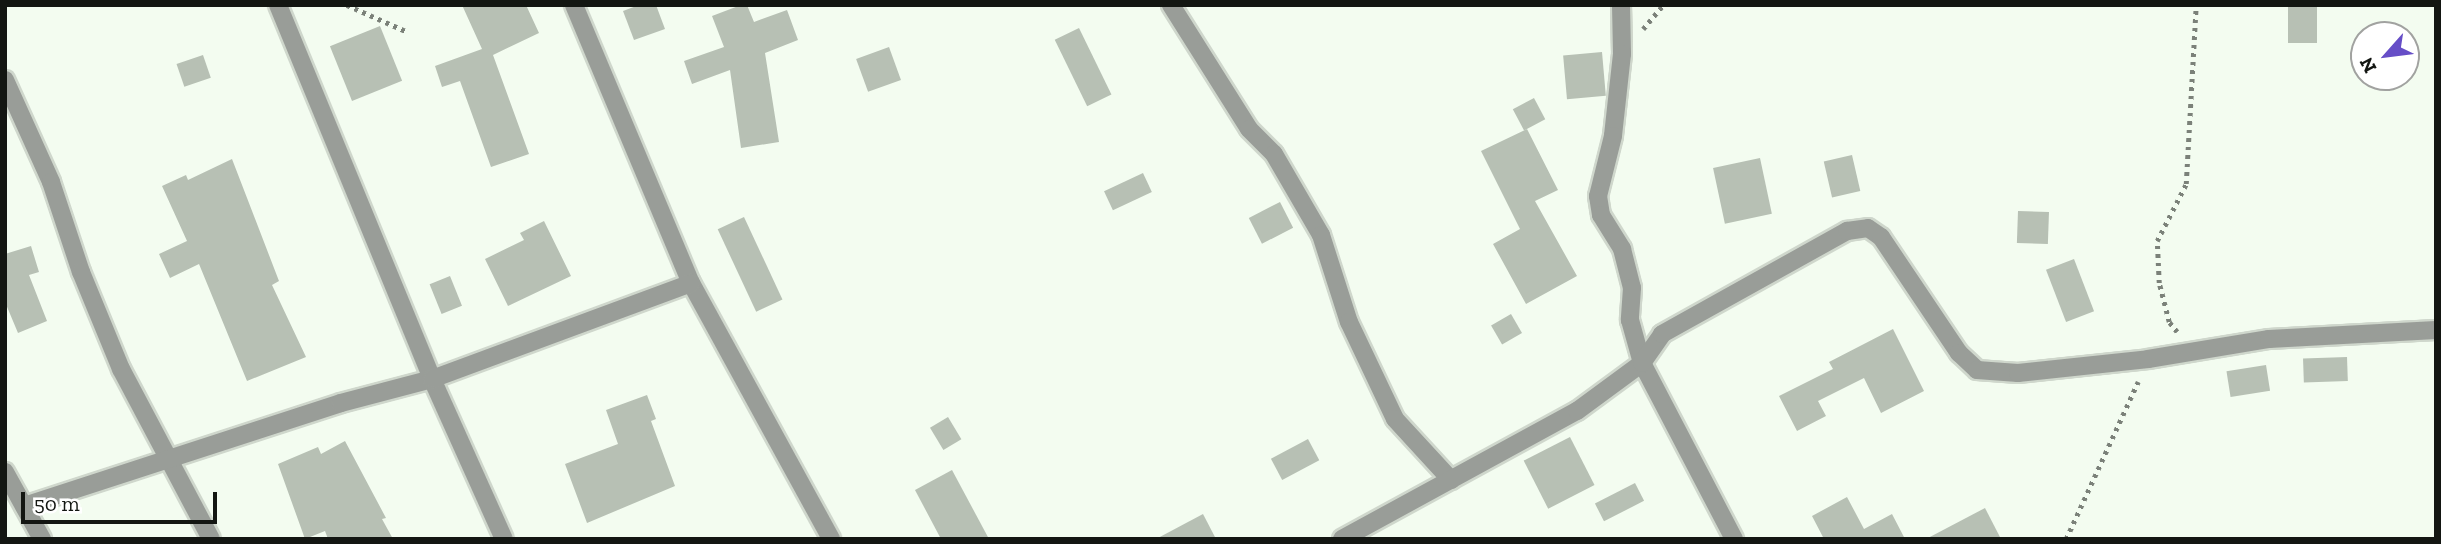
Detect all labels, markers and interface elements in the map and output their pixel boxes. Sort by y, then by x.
north arrow [2350,21,2420,91]
text: N [2354,53,2381,77]
scale bar [24,477,220,522]
text: 50 m [34,491,80,516]

